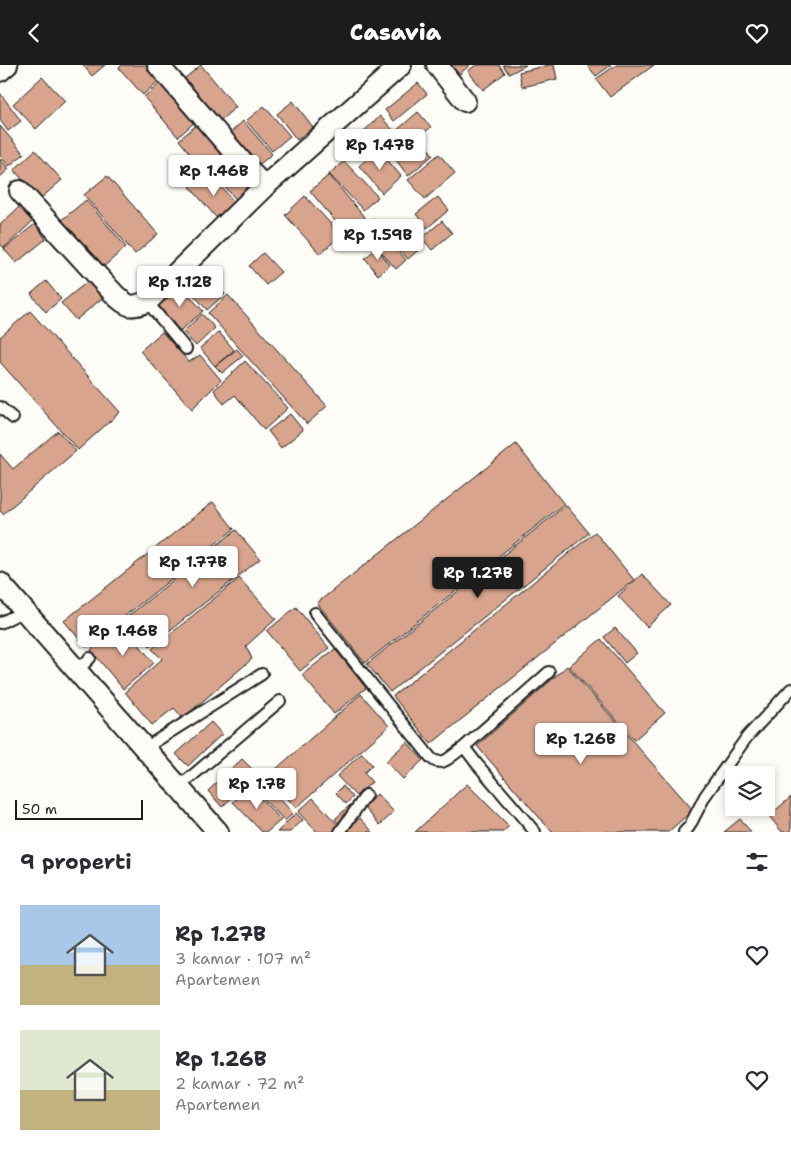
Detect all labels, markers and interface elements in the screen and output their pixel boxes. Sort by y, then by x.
text: Casavia [350,18,441,47]
icon: back [20,19,48,47]
icon: heart [743,19,771,47]
pin: Rp 1.47B [328,129,432,171]
text: Rp 1.47B [346,134,414,155]
pin: Rp 1.46B [162,155,266,197]
text: Rp 1.46B [179,160,249,181]
pin: Rp 1.59B [326,219,430,261]
text: Rp 1.59B [344,224,412,245]
pin: Rp 1.12B [128,265,232,308]
text: Rp 1.12B [148,271,212,292]
pin: Rp 1.77B [141,545,245,588]
text: Rp 1.77B [159,551,227,572]
pin: Rp 1.27B [426,557,530,599]
text: Rp 1.27B [443,562,513,583]
pin: Rp 1.46B [71,615,175,657]
text: Rp 1.46B [88,620,158,641]
pin: Rp 1.26B [529,723,633,765]
text: Rp 1.26B [546,728,616,749]
map controls [725,766,775,816]
button: layers [725,766,775,816]
pin: Rp 1.7B [211,767,303,810]
text: Rp 1.7B [228,773,286,794]
scale bar [15,797,142,820]
text: 50 m [22,800,57,818]
text: 9 properti [20,848,132,876]
icon: filters [743,848,771,876]
text: Rp 1.27B [175,920,266,948]
icon: home [60,925,120,985]
icon: heart [743,941,771,969]
text: 3 kamar · 107 m² [175,948,311,969]
text: Apartemen [175,969,260,990]
text: Rp 1.26B [175,1045,267,1073]
icon: home [60,1050,120,1110]
icon: heart [743,1066,771,1094]
text: 2 kamar · 72 m² [175,1073,304,1094]
text: Apartemen [175,1094,260,1115]

